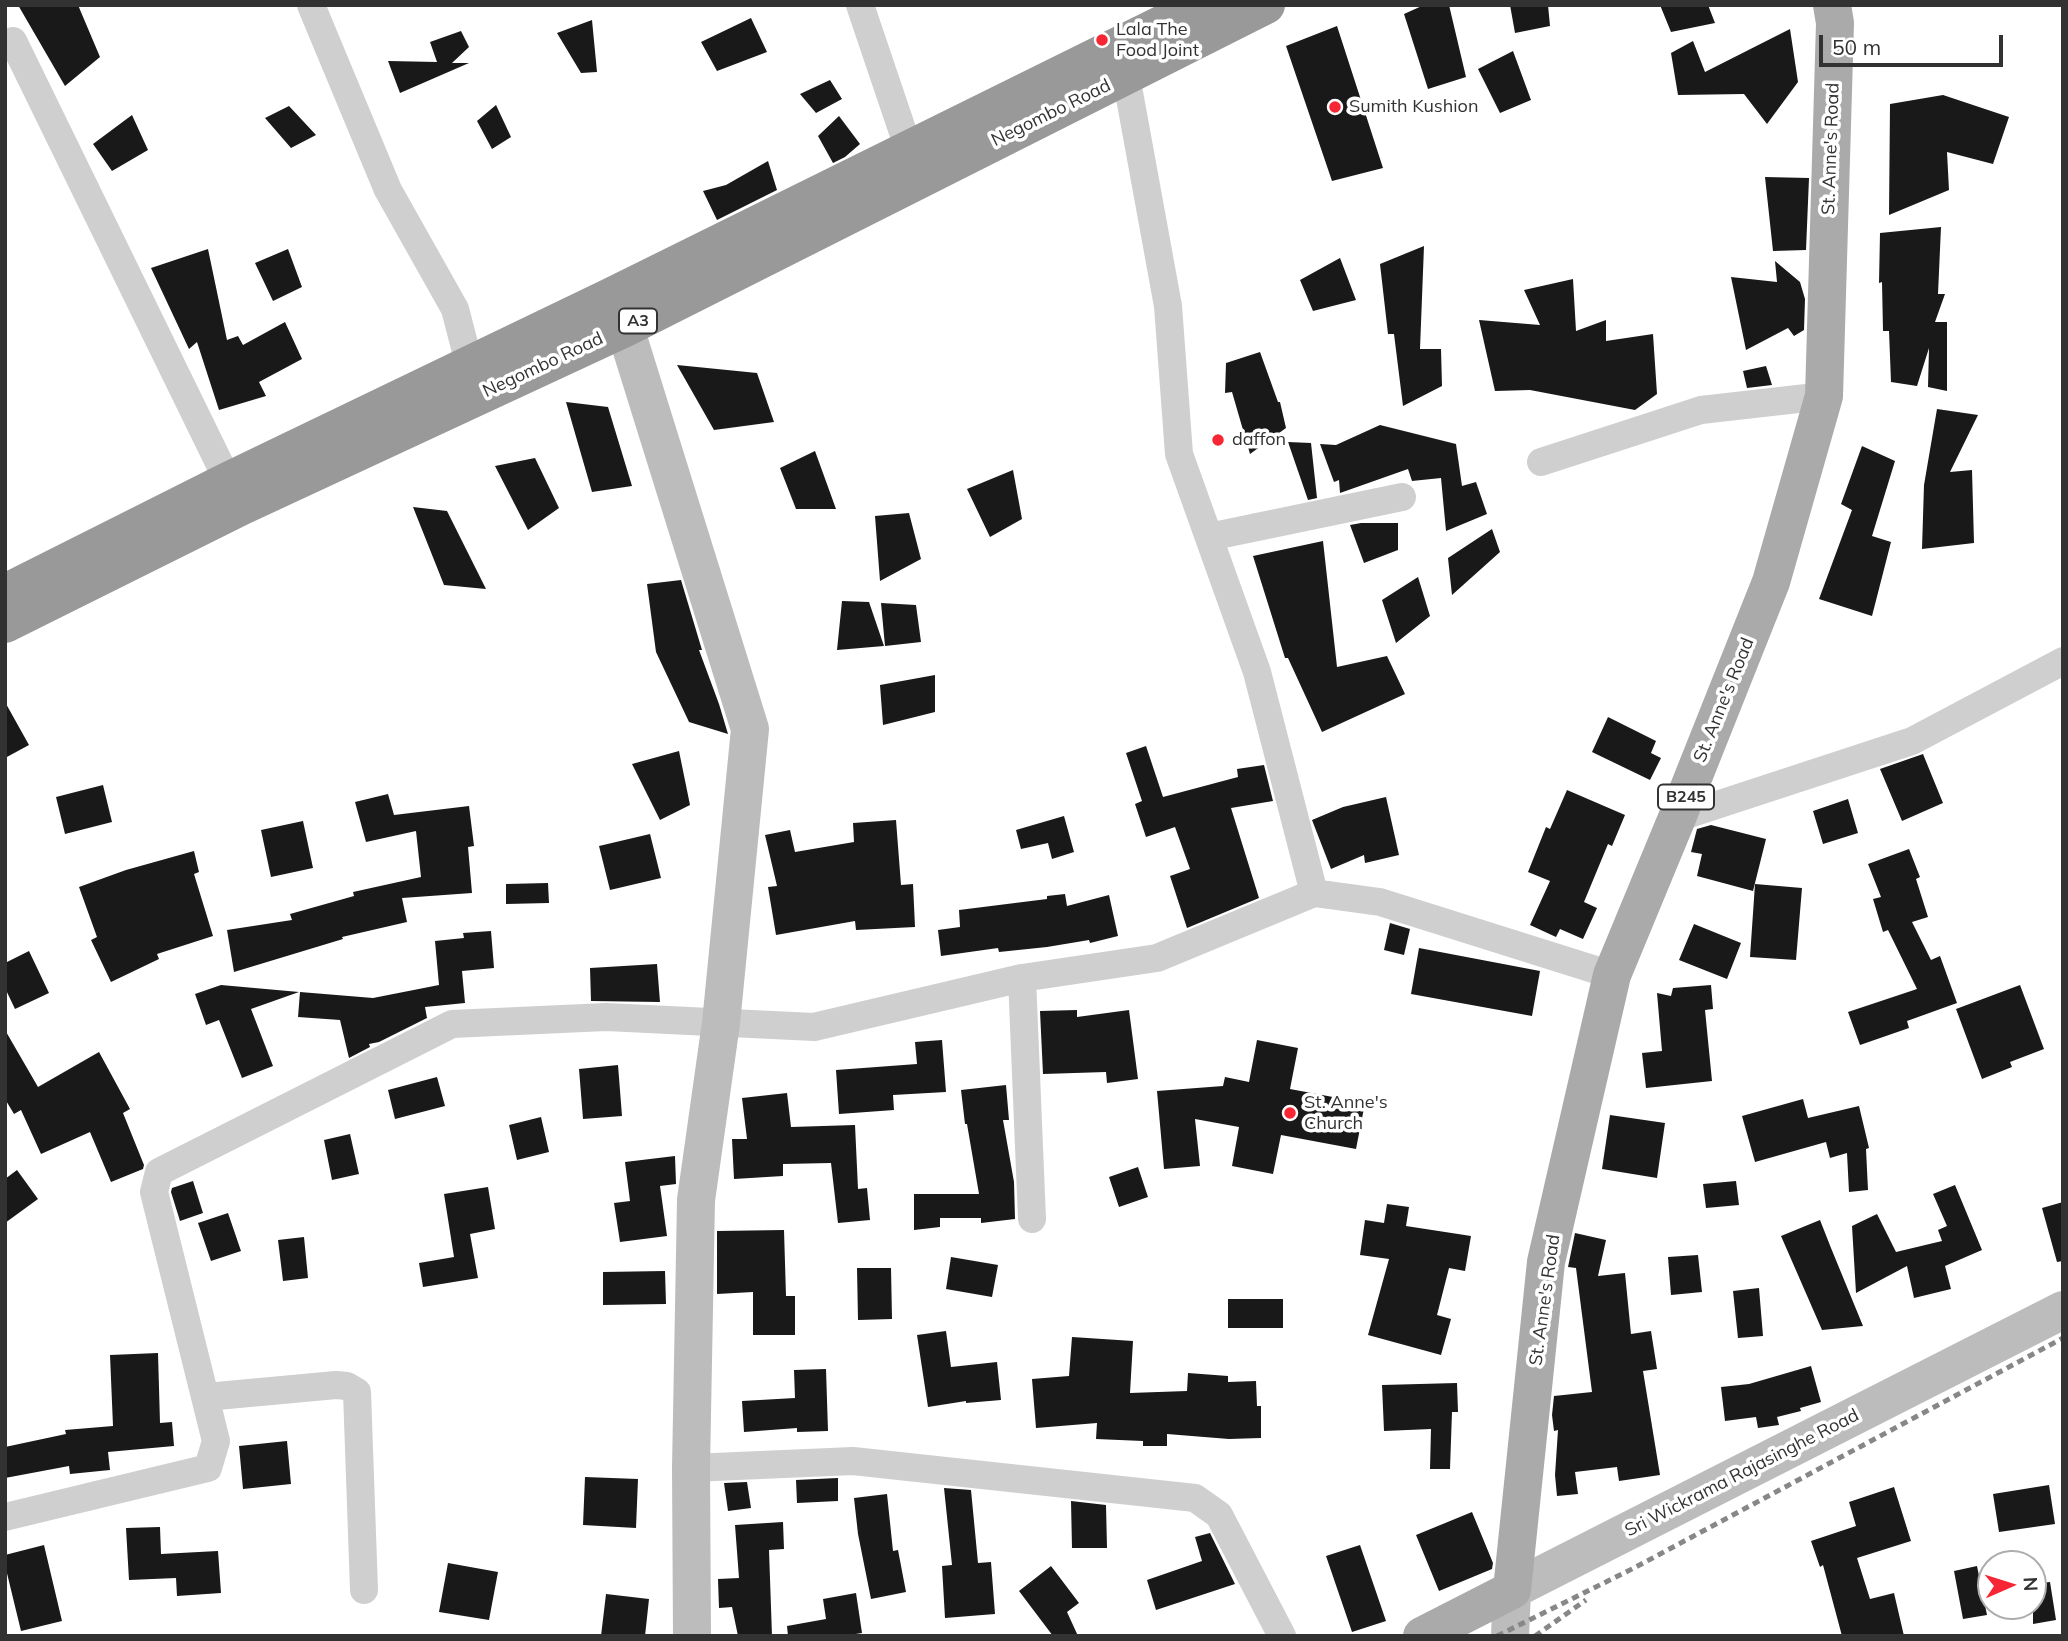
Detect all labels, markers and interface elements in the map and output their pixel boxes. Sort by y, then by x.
place label: Lala The Food Joint [1116,19,1199,61]
scale bar [1823,21,2007,65]
marker: Lala The Food Joint [1094,32,1110,48]
text: 50 m [1832,34,1881,60]
street label: Negombo Road [988,75,1114,151]
street label: St. Anne's Road [1818,82,1844,216]
place label: Sumith Kushion [1349,96,1478,118]
marker: Sumith Kushion [1327,99,1343,115]
road number: A3 [619,308,657,334]
street label: Negombo Road [479,328,607,402]
place label: daffon [1232,429,1286,451]
marker: daffon [1210,432,1226,448]
street label: St. Anne's Road [1689,635,1759,765]
road number: B245 [1658,784,1714,810]
place label: St. Anne's Church [1304,1092,1388,1134]
marker: St. Anne's Church [1282,1105,1298,1121]
street label: St. Anne's Road [1525,1233,1565,1367]
street label: Sri Wickrama Rajasinghe Road [1621,1404,1863,1542]
north arrow [1977,1550,2047,1620]
text: N [2019,1576,2043,1592]

